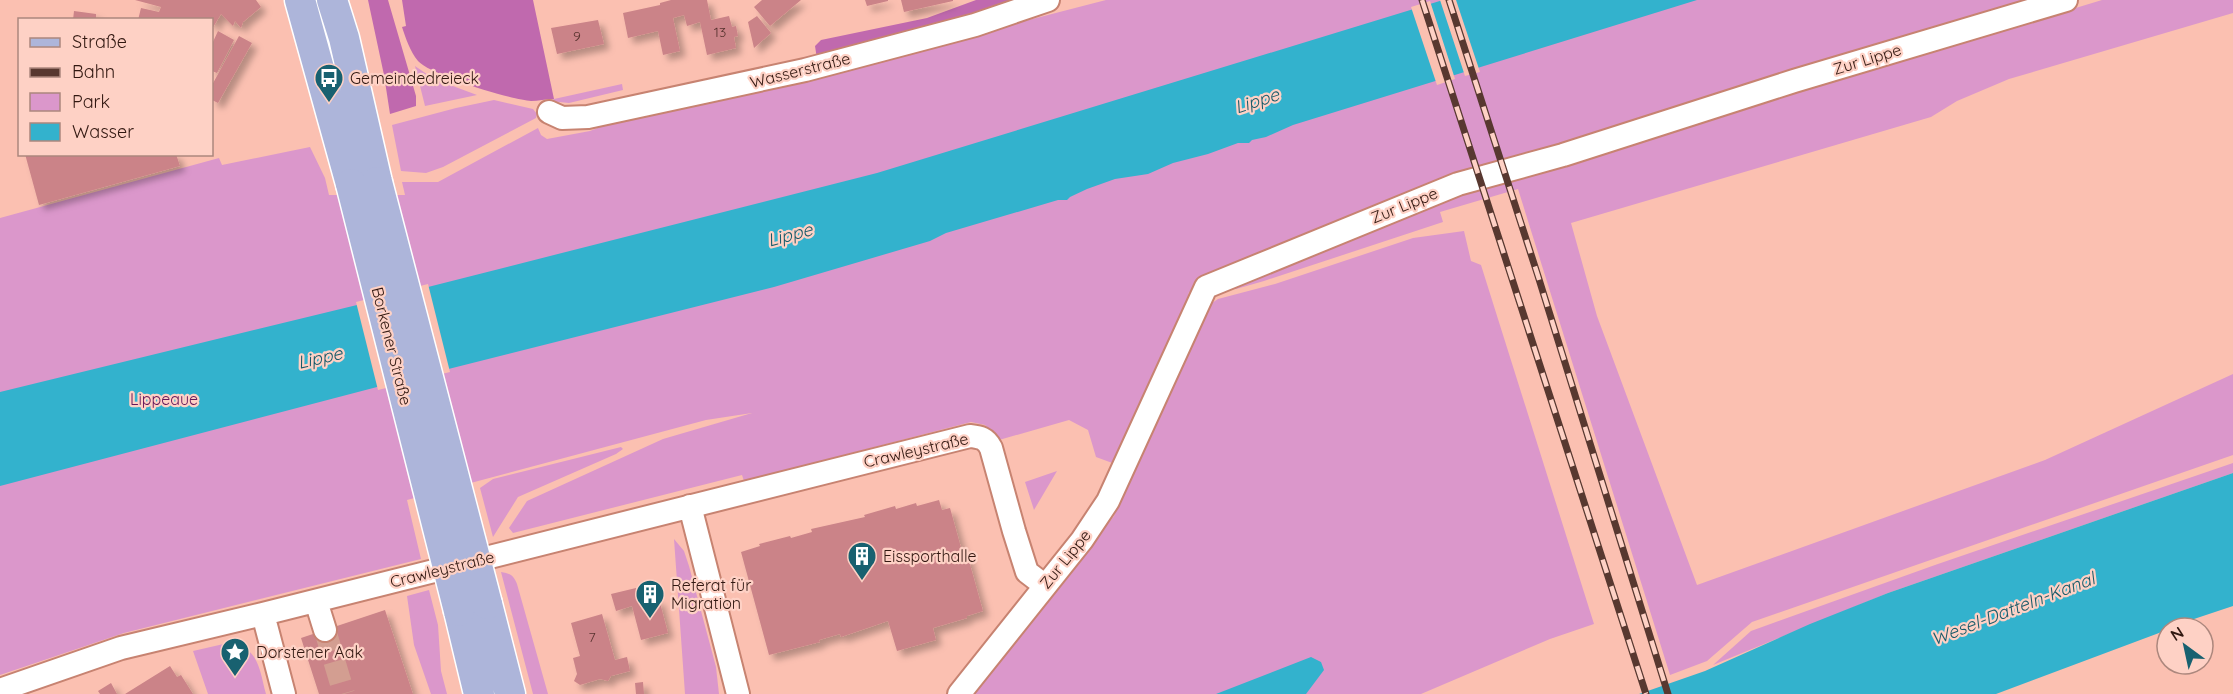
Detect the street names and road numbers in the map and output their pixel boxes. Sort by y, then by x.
street label: Zur Lippe [1830,39,1904,79]
street label: Wasserstraße [748,48,852,92]
street label: Zur Lippe [1368,183,1440,227]
street label: Borkener Straße [368,285,416,407]
street label: Crawleystraße [862,428,970,472]
street label: Zur Lippe [1035,525,1095,593]
street label: Crawleystraße [388,546,496,592]

